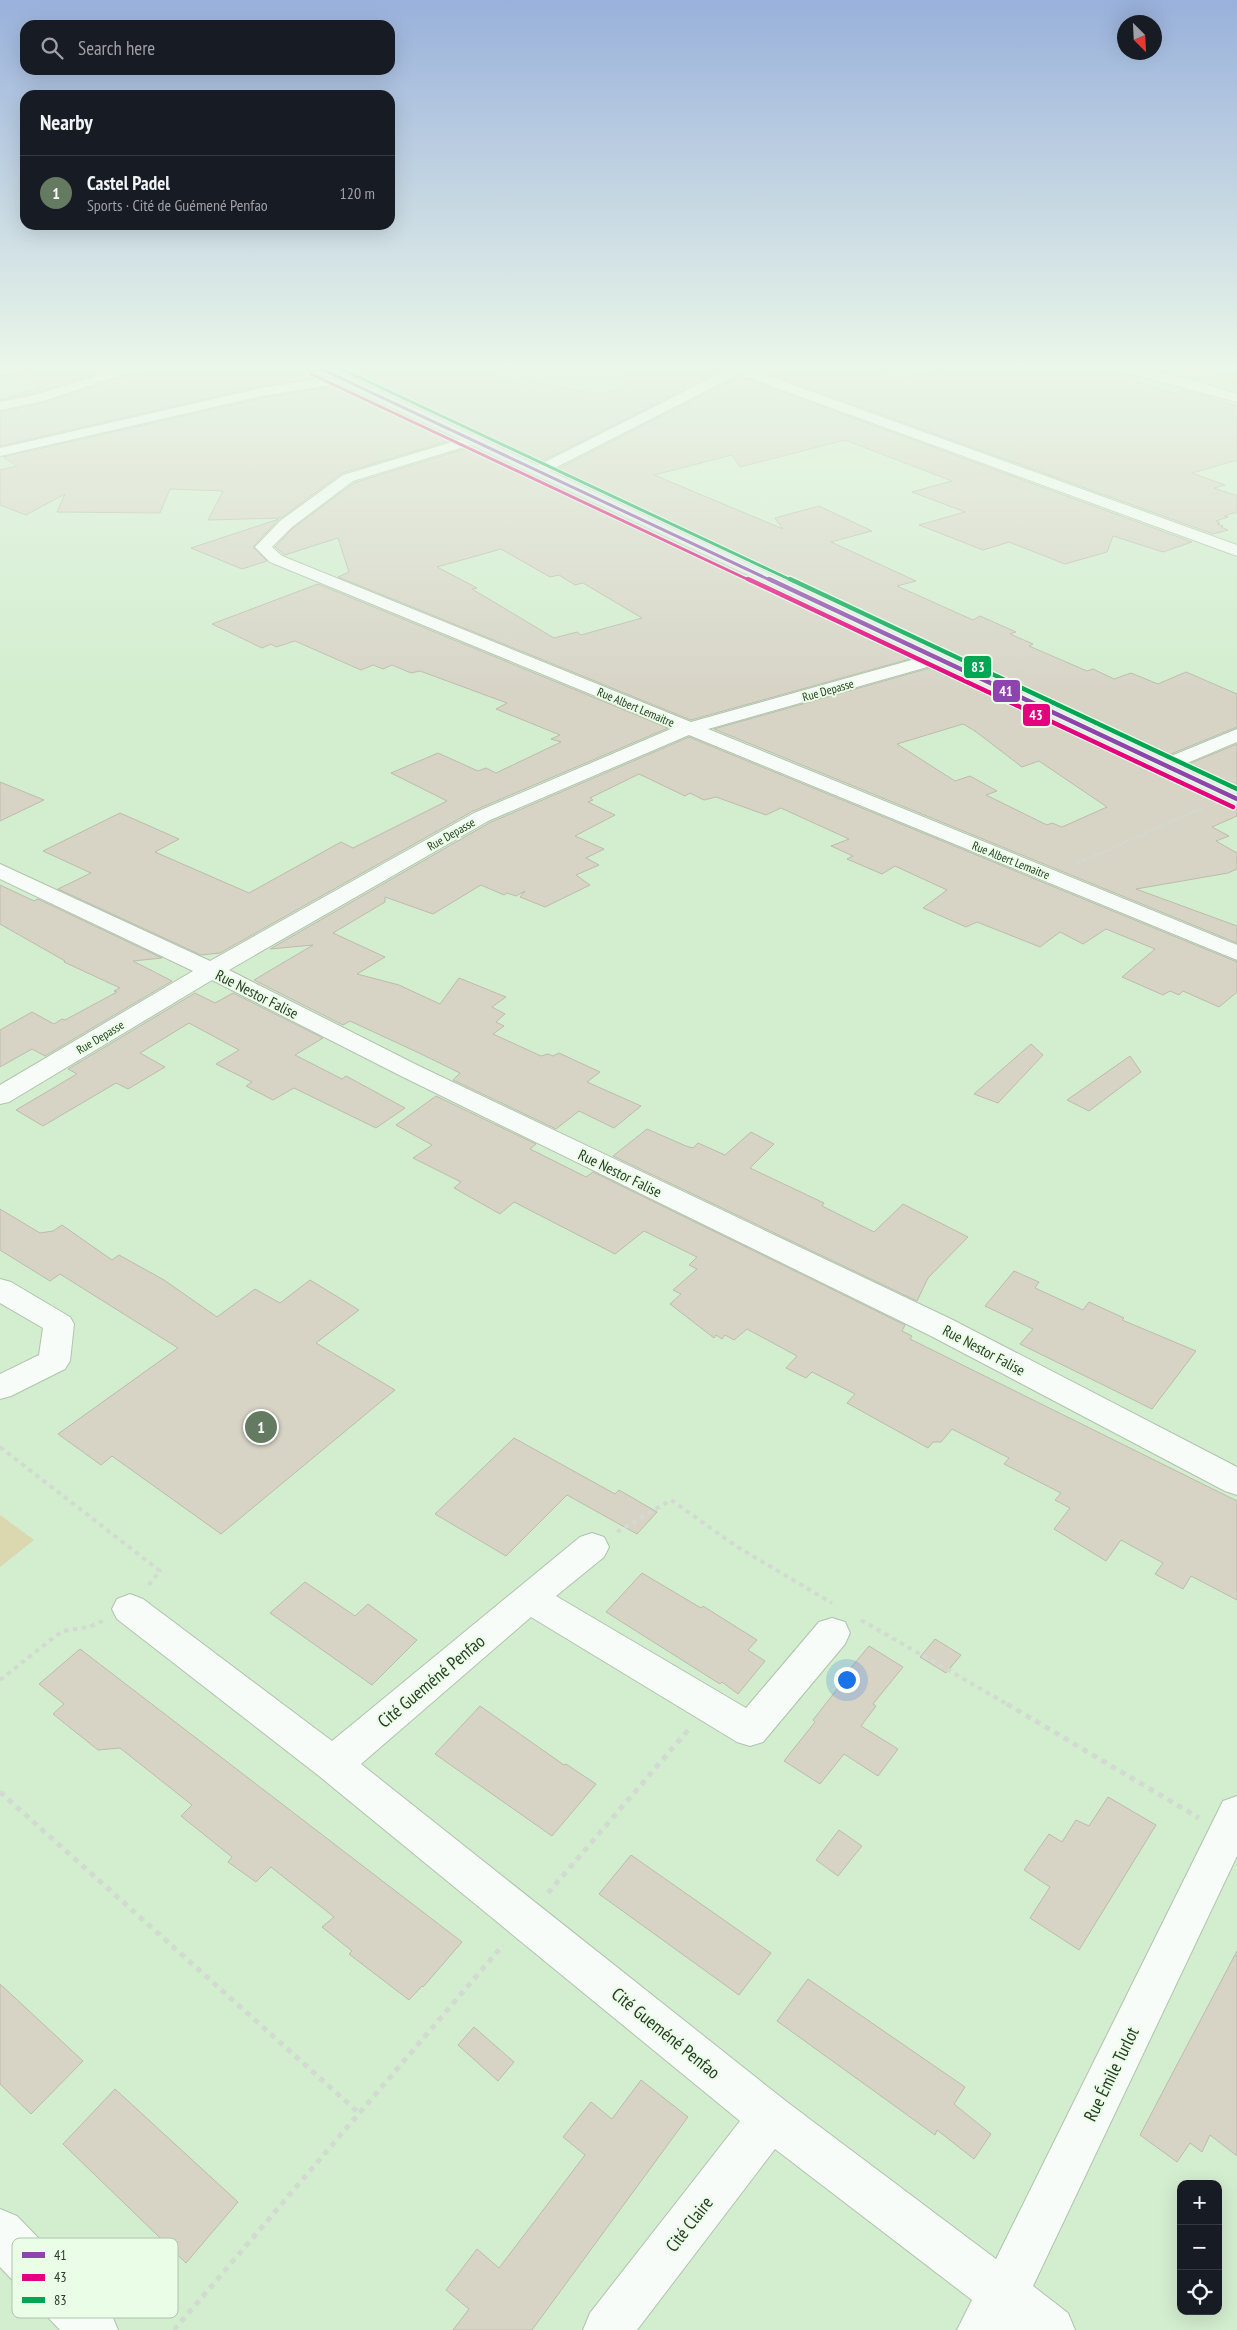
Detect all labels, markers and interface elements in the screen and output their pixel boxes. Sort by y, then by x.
north arrow [1117,15,1162,60]
search box [20,20,395,75]
icon: search [38,34,66,62]
text: Search here [78,36,155,60]
text: Nearby [40,109,93,136]
text: Castel Padel [87,171,170,195]
text: 1 [52,183,60,203]
text: 120 m [340,183,375,203]
text: Sports · Cité de Guémené Penfao [87,195,268,215]
line badge: 83 [963,655,992,679]
text: 83 [971,658,985,676]
street label: Rue Depasse [801,675,855,704]
line badge: 41 [992,679,1021,703]
text: 41 [999,682,1013,700]
street label: Rue Albert Lemaitre [595,684,677,730]
line badge: 43 [1022,703,1051,727]
text: 43 [1029,706,1043,724]
street label: Rue Depasse [424,814,478,854]
street label: Rue Albert Lemaitre [970,838,1052,882]
street label: Rue Nestor Falise [212,965,302,1023]
street label: Rue Depasse [74,1017,127,1057]
street label: Rue Nestor Falise [575,1145,665,1201]
street label: Rue Nestor Falise [940,1320,1028,1380]
pin: 1 [245,1408,277,1446]
street label: Cité Gueméné Penfao [373,1629,490,1733]
your location [834,1667,860,1693]
street label: Cité Gueméné Penfao [607,1982,725,2084]
street label: Rue Émile Turlot [1078,2023,1144,2125]
map controls [1177,2180,1222,2315]
button: + [1177,2180,1222,2225]
street label: Cité Claire [660,2192,718,2256]
button: − [1177,2225,1222,2270]
legend [12,2238,178,2318]
text: 41 [54,2246,67,2264]
text: 43 [54,2268,67,2286]
button: locate [1177,2270,1222,2315]
text: 83 [54,2291,67,2309]

